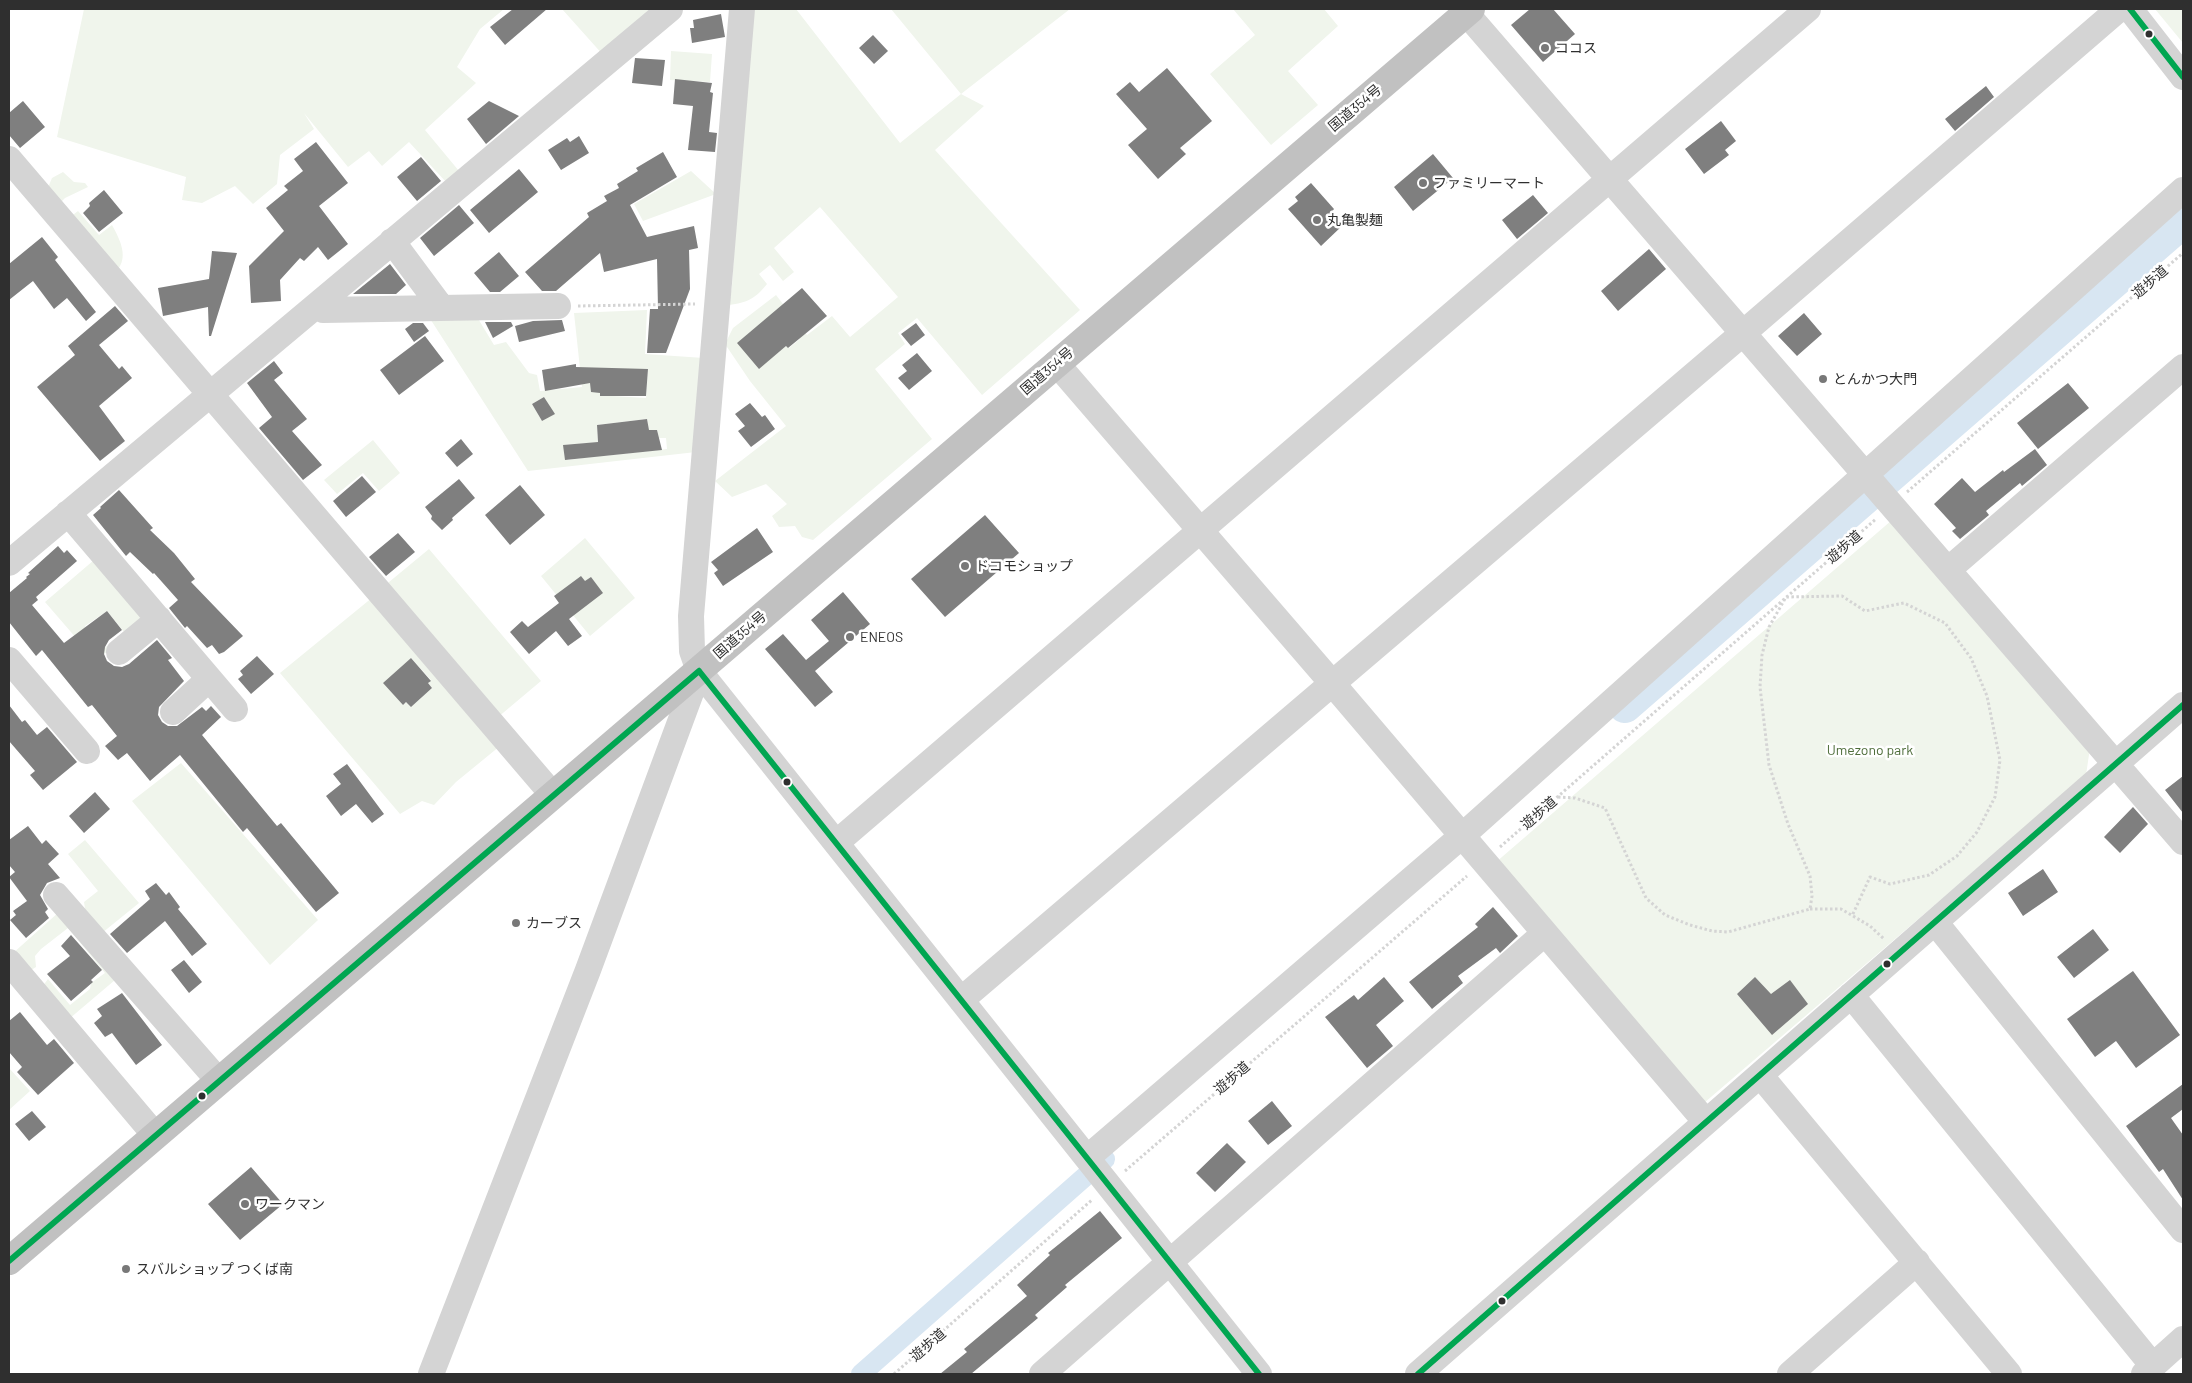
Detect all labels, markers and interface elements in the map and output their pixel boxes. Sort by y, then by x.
unlabelled marker [2144,29,2154,39]
place label: ココス [1555,40,1597,56]
marker: ココス [1539,42,1551,54]
street label: 国道354号 [1325,81,1385,135]
place label: ファミリーマート [1433,175,1545,191]
marker: ファミリーマート [1417,177,1429,189]
place label: 丸亀製麺 [1327,212,1383,228]
marker: 丸亀製麺 [1311,214,1323,226]
street label: 遊歩道 [2129,262,2171,302]
street label: 国道354号 [1017,344,1077,398]
place label: とんかつ大門 [1833,371,1917,387]
marker: とんかつ大門 [1817,373,1829,385]
street label: 遊歩道 [1823,527,1865,567]
place label: ドコモショップ [975,558,1073,574]
marker: ドコモショップ [959,560,971,572]
street label: 国道354号 [710,608,770,662]
place label: ENEOS [860,629,903,645]
marker: ENEOS [844,631,856,643]
park label: Umezono park [1827,742,1913,758]
unlabelled marker [782,777,792,787]
street label: 遊歩道 [1518,793,1560,833]
place label: カーブス [526,915,582,931]
marker: カーブス [510,917,522,929]
unlabelled marker [1882,959,1892,969]
street label: 遊歩道 [1211,1058,1253,1098]
unlabelled marker [197,1091,207,1101]
place label: ワークマン [255,1196,325,1212]
marker: ワークマン [239,1198,251,1210]
place label: スバルショップ つくば南 [136,1261,293,1277]
marker: スバルショップ つくば南 [120,1263,132,1275]
unlabelled marker [1497,1296,1507,1306]
street label: 遊歩道 [907,1325,949,1365]

